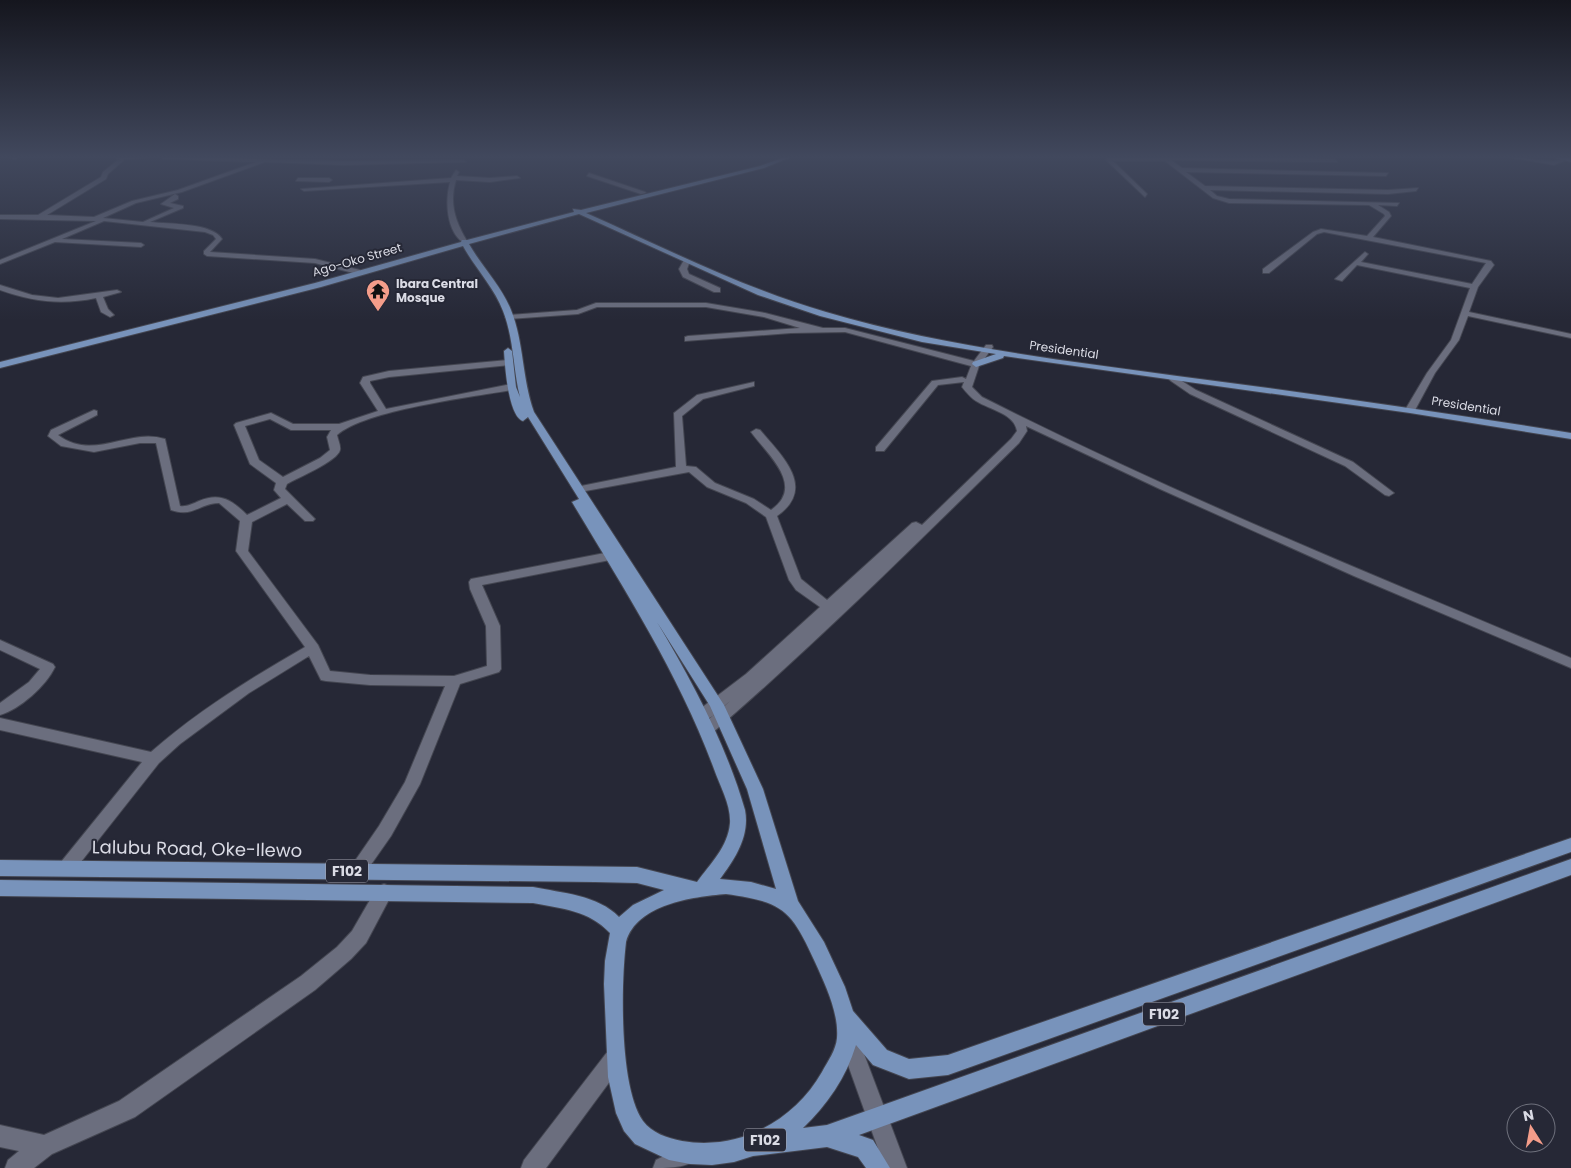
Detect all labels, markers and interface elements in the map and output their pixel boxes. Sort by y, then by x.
street label: Ago-Oko Street [310,239,403,280]
place label: Ibara Central Mosque [396,275,478,306]
temple icon: Ibara Central Mosque [365,278,391,312]
street label: Presidential [1028,336,1100,363]
street label: Presidential [1430,392,1502,419]
street label: Lalubu Road, Oke-Ilewo [92,834,302,863]
road number: F102 [326,859,368,882]
road number: F102 [1143,1002,1185,1026]
north arrow [1506,1103,1556,1153]
text: N [1521,1104,1536,1126]
road number: F102 [744,1128,786,1152]

